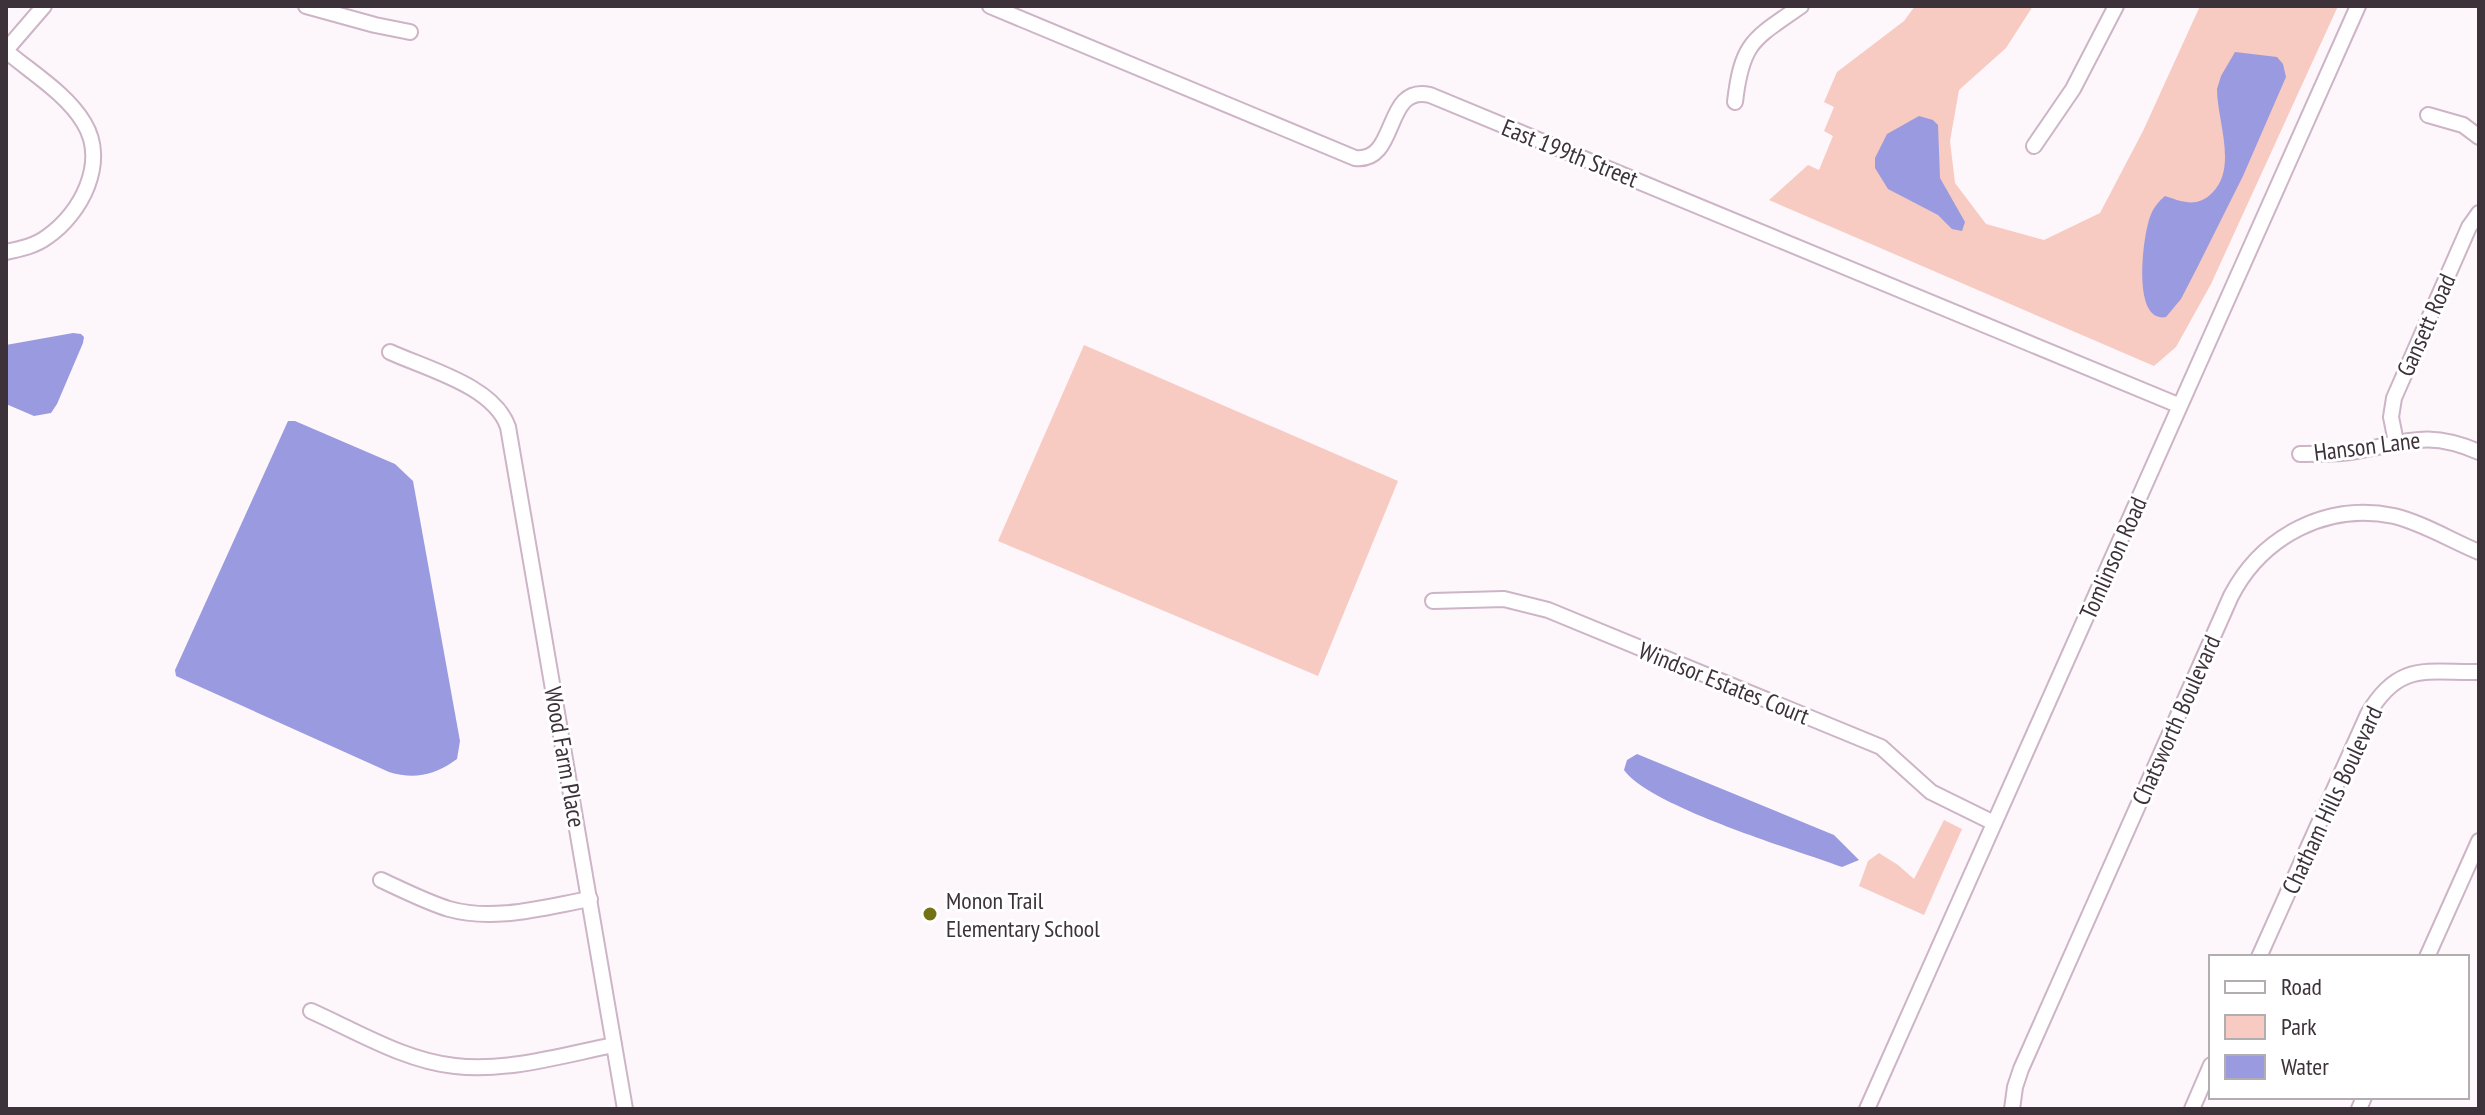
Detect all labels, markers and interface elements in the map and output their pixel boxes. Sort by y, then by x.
street label: East 199th Street [1497,112,1643,194]
street label: Gansett Road [2390,269,2462,381]
street label: Hanson Lane [2312,424,2422,468]
street label: Tomlinson Road [2072,492,2154,624]
street label: Chatsworth Boulevard [2125,630,2227,810]
street label: Windsor Estates Court [1634,635,1814,731]
street label: Wood Farm Place [537,684,593,830]
street label: Chatham Hills Boulevard [2275,701,2389,899]
place label: Monon Trail Elementary School [946,885,1100,944]
marker: Monon Trail Elementary School [921,905,939,923]
legend [2209,955,2469,1099]
text: Road [2281,971,2322,1002]
text: Park [2281,1011,2317,1042]
text: Water [2281,1051,2329,1082]

